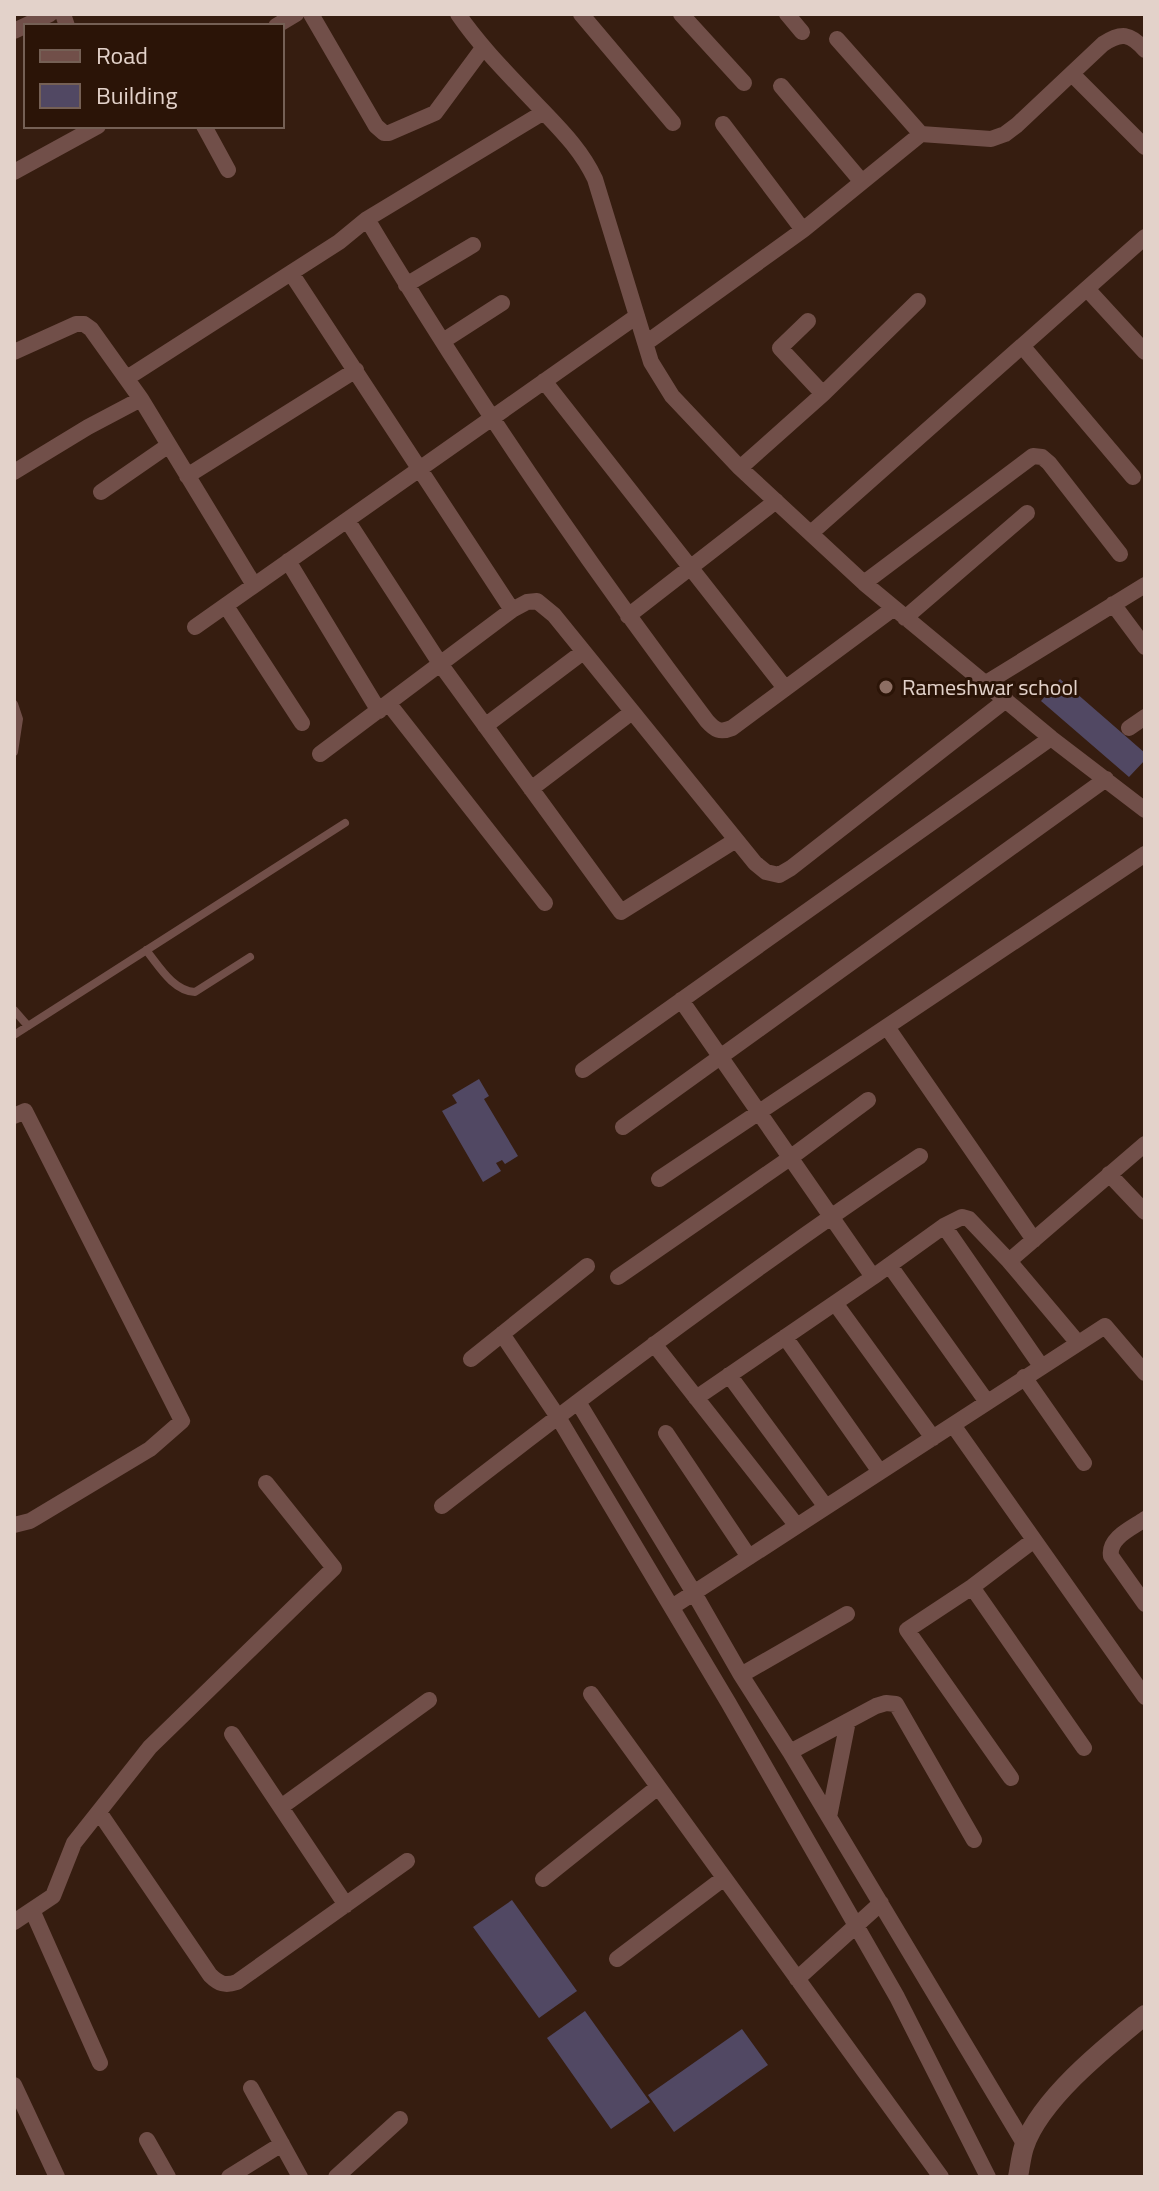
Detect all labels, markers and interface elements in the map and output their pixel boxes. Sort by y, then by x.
legend [24,24,284,128]
text: Road [96,37,148,73]
text: Building [96,77,178,113]
place label: Rameshwar school [902,670,1078,704]
marker: Rameshwar school [877,678,895,696]

